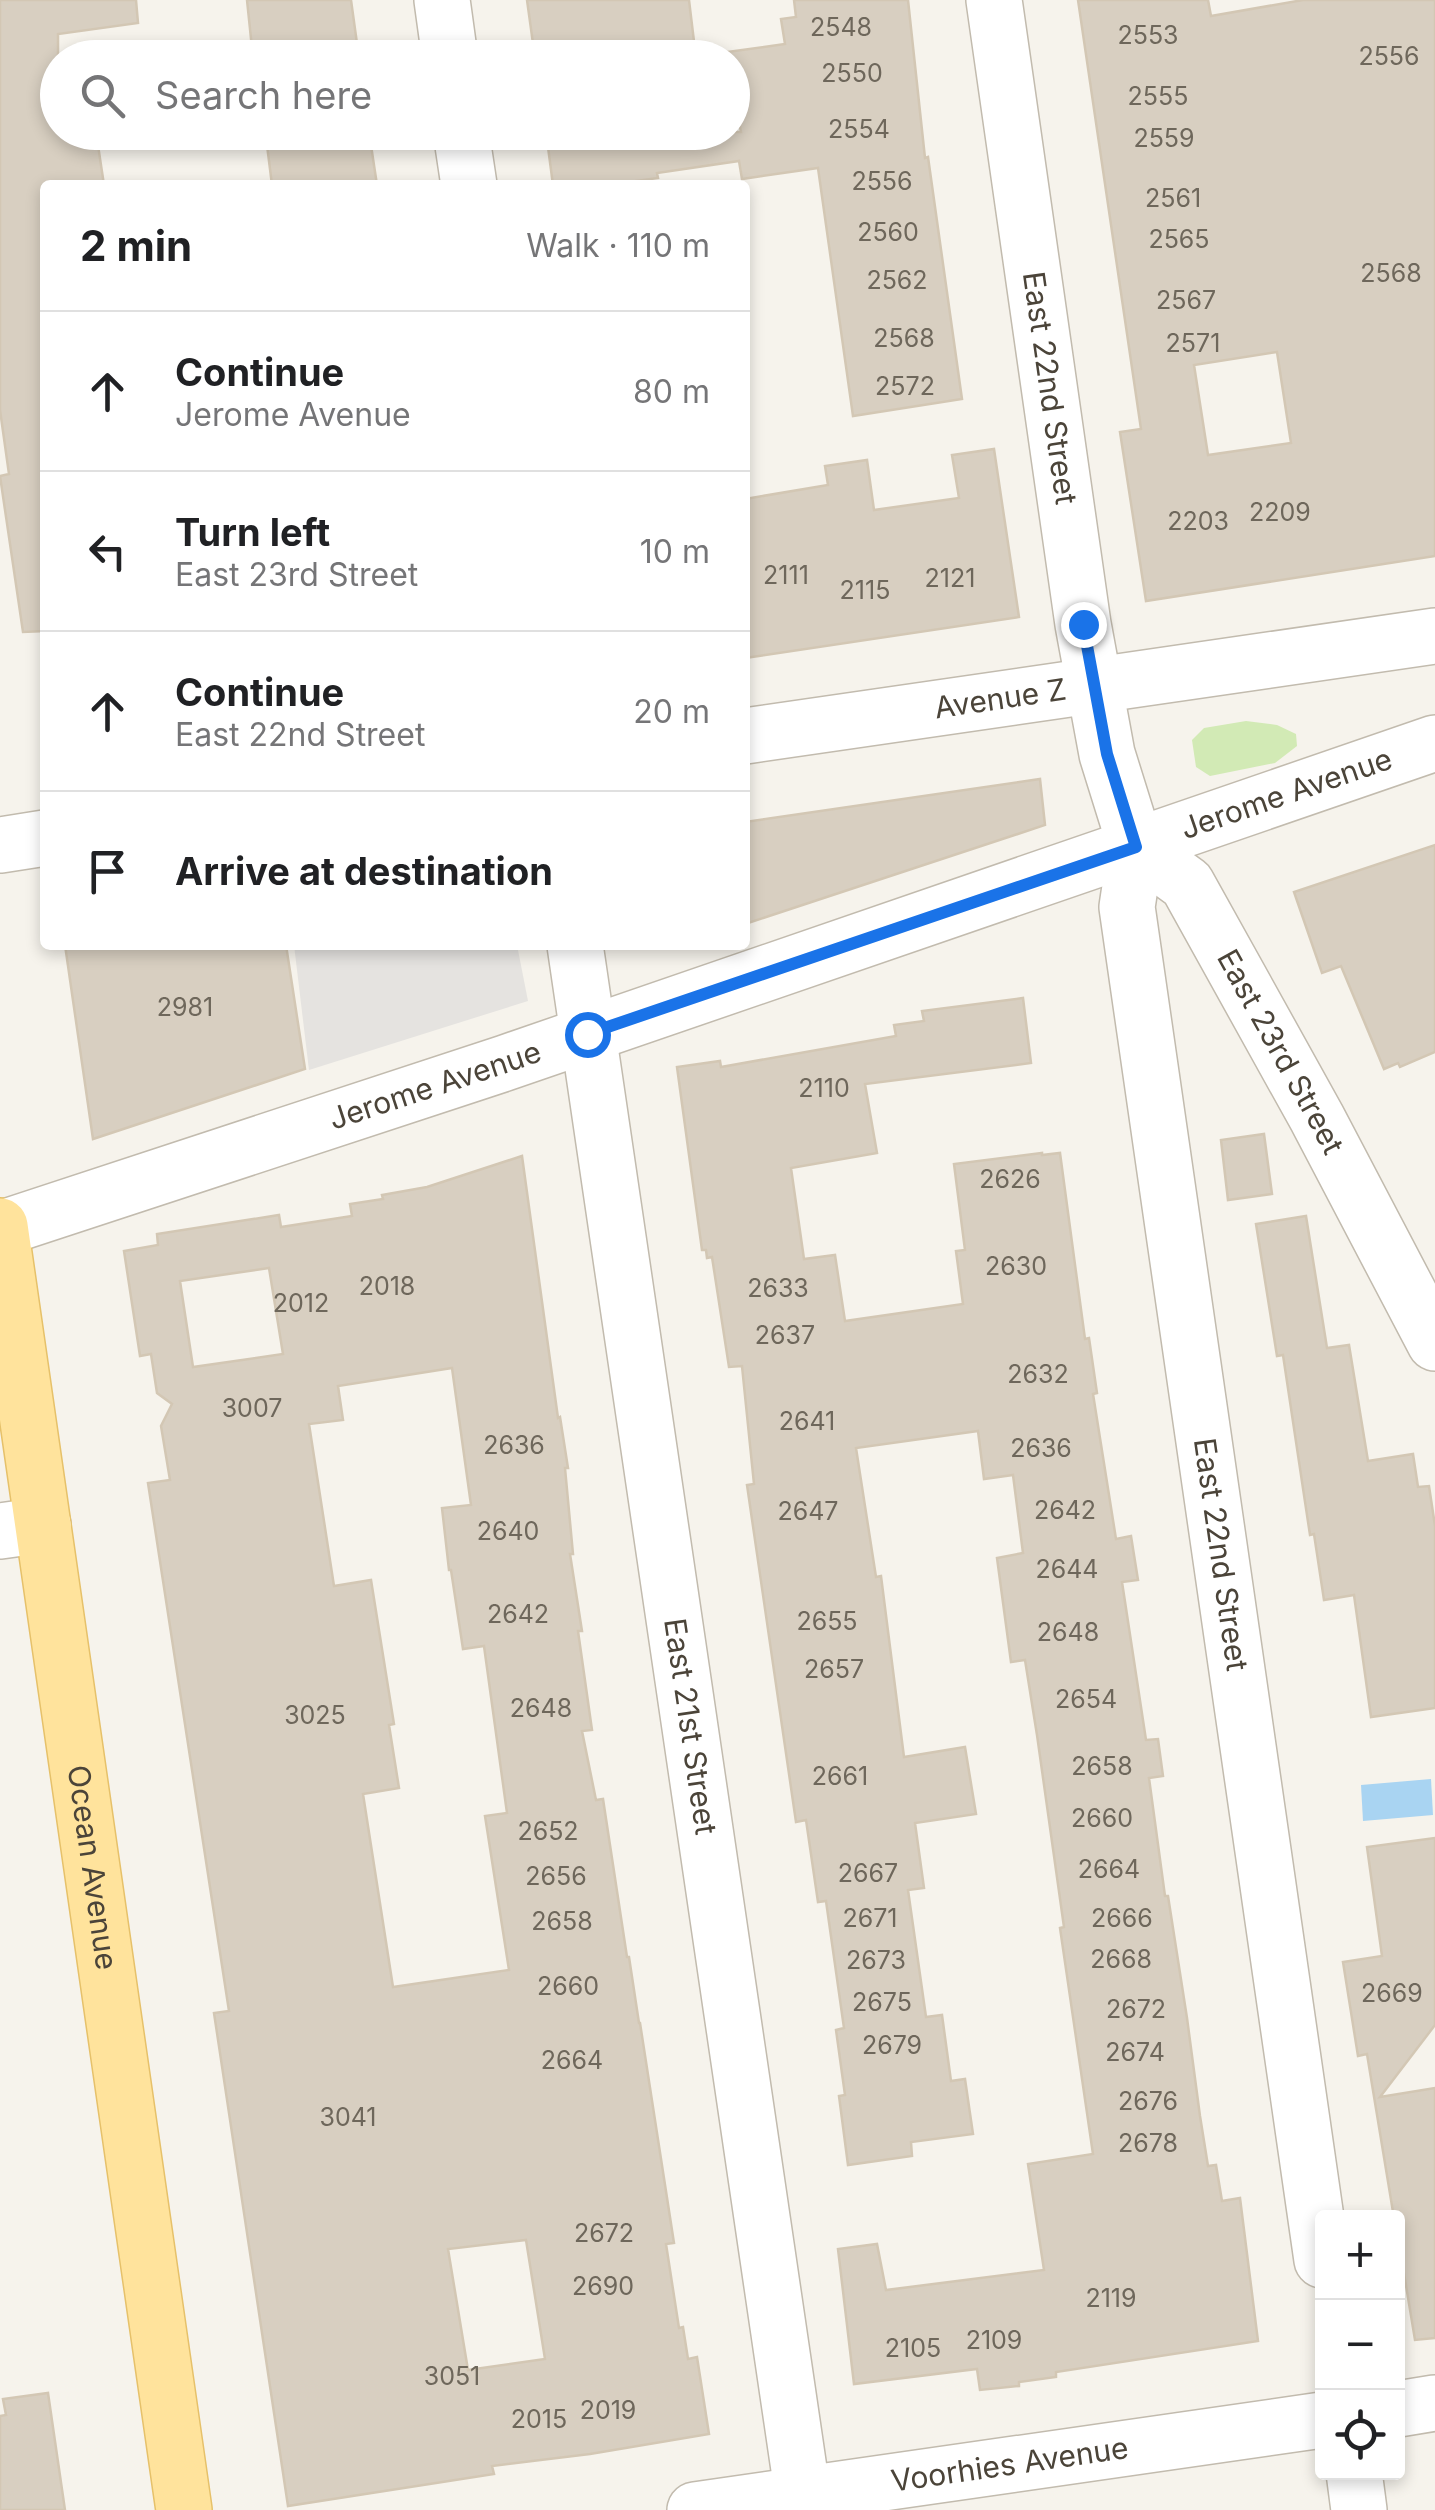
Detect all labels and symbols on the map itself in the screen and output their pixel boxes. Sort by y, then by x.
house number: 2548 [810,12,872,42]
house number: 2553 [1117,20,1179,50]
house number: 2556 [1358,41,1420,71]
house number: 2550 [821,58,883,88]
house number: 2555 [1128,81,1188,111]
house number: 2554 [828,114,890,144]
house number: 2559 [1133,123,1195,153]
house number: 2556 [851,166,913,196]
house number: 2561 [1145,183,1201,213]
house number: 2560 [857,217,919,247]
house number: 2565 [1148,224,1210,254]
house number: 2568 [1360,258,1422,288]
house number: 2562 [866,265,928,295]
street label: East 22nd Street [1016,269,1085,507]
house number: 2567 [1156,285,1216,315]
house number: 2568 [873,323,935,353]
house number: 2571 [1166,328,1220,358]
house number: 2572 [875,371,935,401]
house number: 2209 [1249,497,1311,527]
house number: 2203 [1167,506,1229,536]
house number: 2111 [763,560,809,590]
house number: 2121 [925,563,975,593]
house number: 2115 [840,575,890,605]
route end [1061,602,1107,648]
street label: Avenue Z [932,671,1068,725]
street label: Jerome Avenue [1176,740,1397,846]
street label: East 23rd Street [1210,943,1352,1160]
house number: 2981 [157,992,213,1022]
route start [565,1012,611,1058]
street label: Jerome Avenue [324,1033,545,1137]
house number: 2110 [798,1073,850,1103]
house number: 2626 [979,1164,1041,1194]
house number: 2630 [985,1251,1047,1281]
house number: 2018 [359,1271,415,1301]
house number: 2633 [747,1273,809,1303]
house number: 2012 [273,1288,329,1318]
house number: 2637 [755,1320,815,1350]
house number: 2632 [1007,1359,1069,1389]
house number: 3007 [222,1393,282,1423]
house number: 2641 [779,1406,835,1436]
house number: 2636 [483,1430,545,1460]
house number: 2636 [1010,1433,1072,1463]
street label: East 22nd Street [1187,1436,1256,1673]
house number: 2642 [1034,1495,1096,1525]
house number: 2647 [777,1496,839,1526]
house number: 2640 [477,1516,539,1546]
house number: 2644 [1035,1554,1099,1584]
house number: 2642 [487,1599,549,1629]
house number: 2655 [796,1606,858,1636]
street label: East 21st Street [657,1616,725,1837]
house number: 2648 [1037,1617,1099,1647]
house number: 2657 [804,1654,864,1684]
house number: 2654 [1055,1684,1117,1714]
house number: 2648 [510,1693,572,1723]
house number: 3025 [284,1700,346,1730]
house number: 2658 [1071,1751,1133,1781]
house number: 2661 [812,1761,868,1791]
street label: Ocean Avenue [60,1763,125,1972]
house number: 2660 [1071,1803,1133,1833]
house number: 2652 [517,1816,579,1846]
house number: 2664 [1078,1854,1140,1884]
house number: 2667 [838,1858,898,1888]
house number: 2656 [525,1861,587,1891]
house number: 2671 [842,1903,898,1933]
house number: 2666 [1091,1903,1153,1933]
house number: 2658 [531,1906,593,1936]
house number: 2668 [1090,1944,1152,1974]
house number: 2673 [846,1945,906,1975]
house number: 2660 [537,1971,599,2001]
house number: 2669 [1361,1978,1423,2008]
house number: 2675 [852,1987,912,2017]
house number: 2672 [1106,1994,1166,2024]
house number: 2679 [862,2030,922,2060]
house number: 2674 [1105,2037,1165,2067]
house number: 2664 [541,2045,603,2075]
house number: 2676 [1118,2086,1178,2116]
house number: 3041 [319,2102,377,2132]
house number: 2678 [1118,2128,1178,2158]
house number: 2672 [574,2218,634,2248]
house number: 2690 [572,2271,634,2301]
house number: 2119 [1085,2283,1137,2313]
house number: 2109 [966,2325,1022,2355]
house number: 2105 [885,2333,941,2363]
house number: 3051 [424,2361,480,2391]
house number: 2019 [580,2395,636,2425]
house number: 2015 [511,2404,567,2434]
street label: Voorhies Avenue [889,2429,1131,2499]

